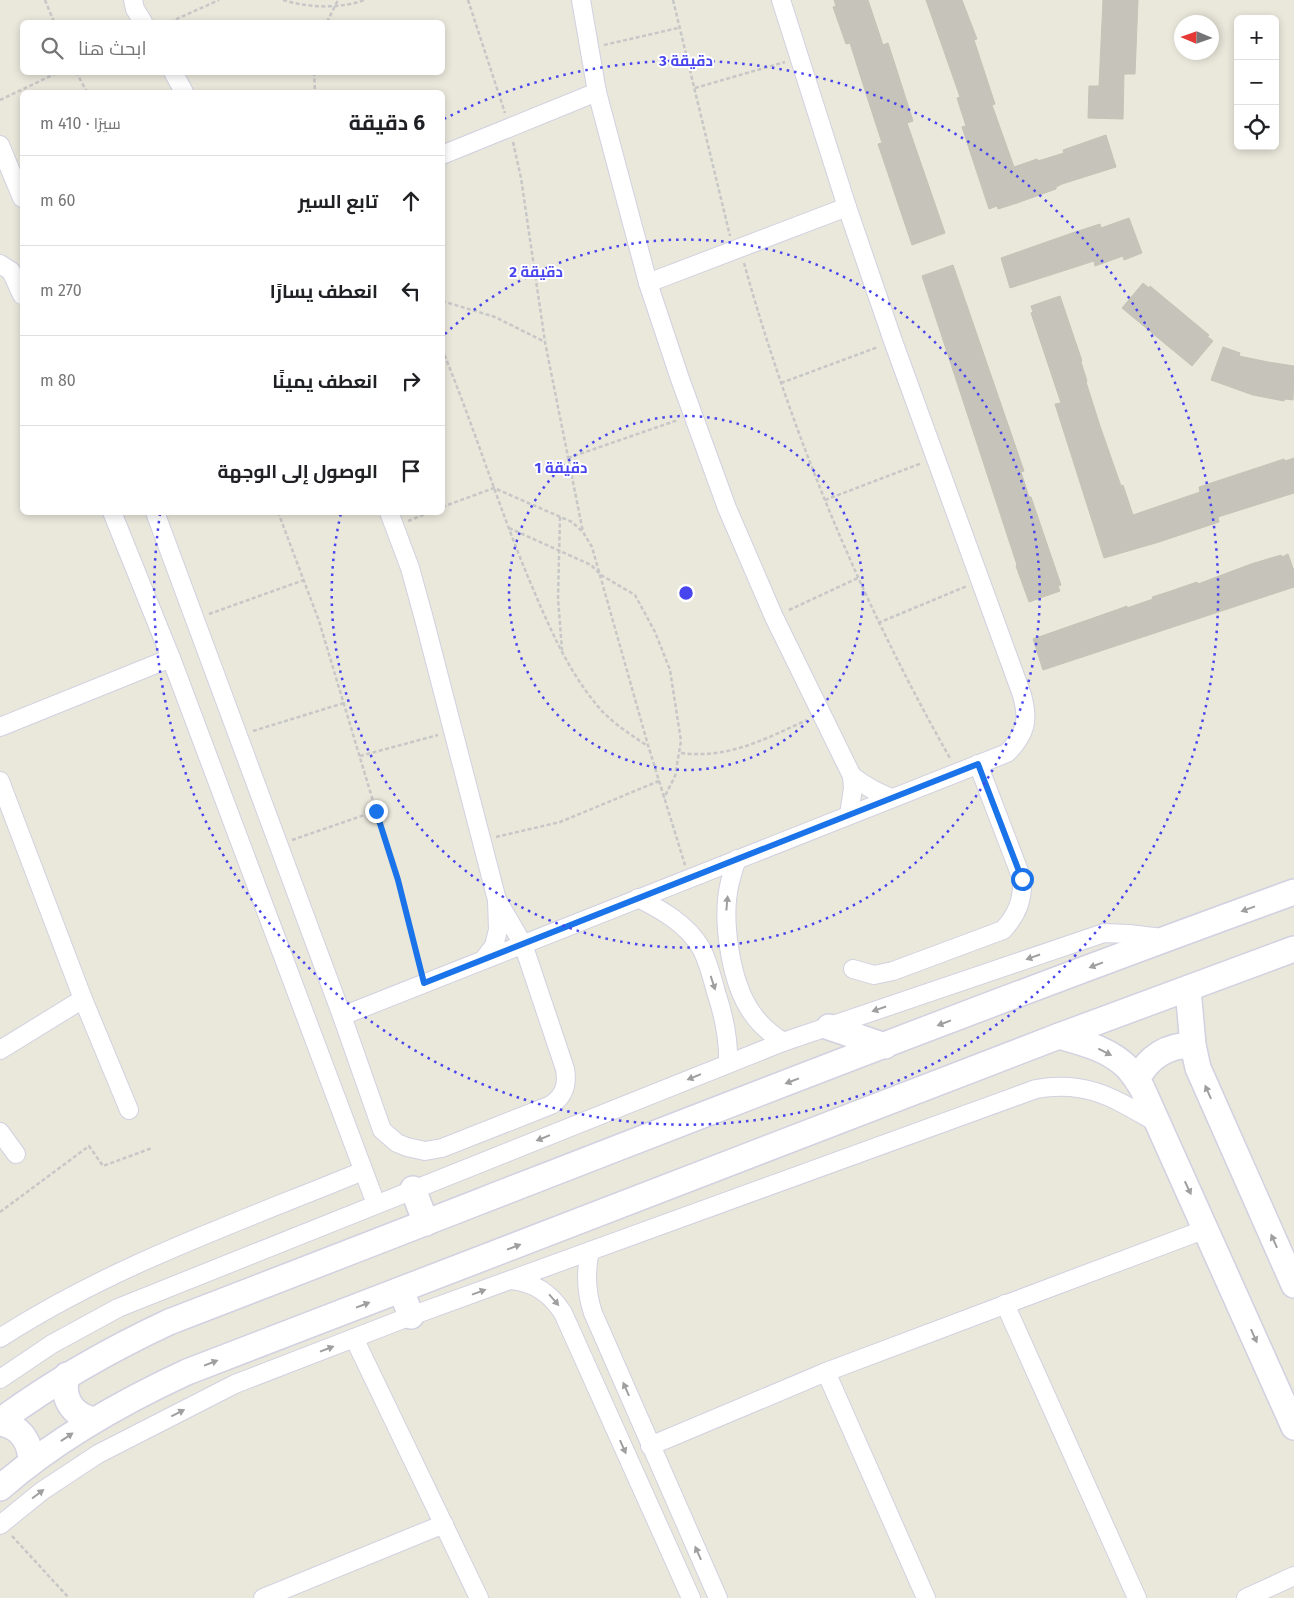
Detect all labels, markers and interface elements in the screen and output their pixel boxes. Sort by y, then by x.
north arrow [1174,15,1219,60]
map controls [1234,15,1279,150]
button: + [1234,15,1279,60]
search box [20,20,445,75]
icon: search [38,34,66,62]
text: ابحث هنا [78,37,147,60]
text: 3 دقيقة [658,52,713,70]
button: − [1234,60,1279,105]
button: locate [1234,105,1279,150]
text: 6 دقيقة [349,110,425,136]
text: سيرًا · 410 m [40,114,121,133]
icon: ahead [397,187,425,215]
text: تابع السير [298,190,378,213]
text: 60 m [40,191,75,210]
text: 2 دقيقة [509,263,563,281]
icon: left [397,277,425,305]
text: انعطف يسارًا [270,280,378,303]
text: 270 m [40,281,82,300]
icon: right [397,367,425,395]
text: انعطف يمينًا [272,370,378,393]
text: 80 m [40,371,76,390]
icon: arrive [397,457,425,485]
text: 1 دقيقة [535,459,587,477]
text: الوصول إلى الوجهة [218,460,378,483]
centre of rings [677,584,695,602]
route end [365,800,388,823]
route start [1011,868,1034,891]
one-way arrow [724,895,732,911]
one-way arrow [1240,905,1255,913]
one-way arrow [1025,953,1040,961]
one-way arrow [1088,961,1103,969]
one-way arrow [710,976,718,991]
one-way arrow [871,1006,886,1014]
one-way arrow [936,1019,951,1027]
one-way arrow [1098,1048,1112,1056]
one-way arrow [687,1074,701,1082]
one-way arrow [784,1077,799,1085]
one-way arrow [1204,1085,1212,1099]
one-way arrow [536,1134,550,1142]
one-way arrow [1184,1181,1192,1195]
one-way arrow [1270,1234,1278,1248]
one-way arrow [507,1243,522,1250]
one-way arrow [472,1288,487,1295]
one-way arrow [548,1294,559,1307]
one-way arrow [355,1300,370,1308]
one-way arrow [1250,1329,1258,1343]
one-way arrow [320,1345,335,1353]
one-way arrow [204,1358,218,1366]
one-way arrow [621,1382,629,1396]
one-way arrow [171,1409,185,1417]
one-way arrow [60,1432,74,1442]
one-way arrow [620,1440,628,1454]
one-way arrow [31,1489,44,1500]
one-way arrow [694,1546,702,1560]

